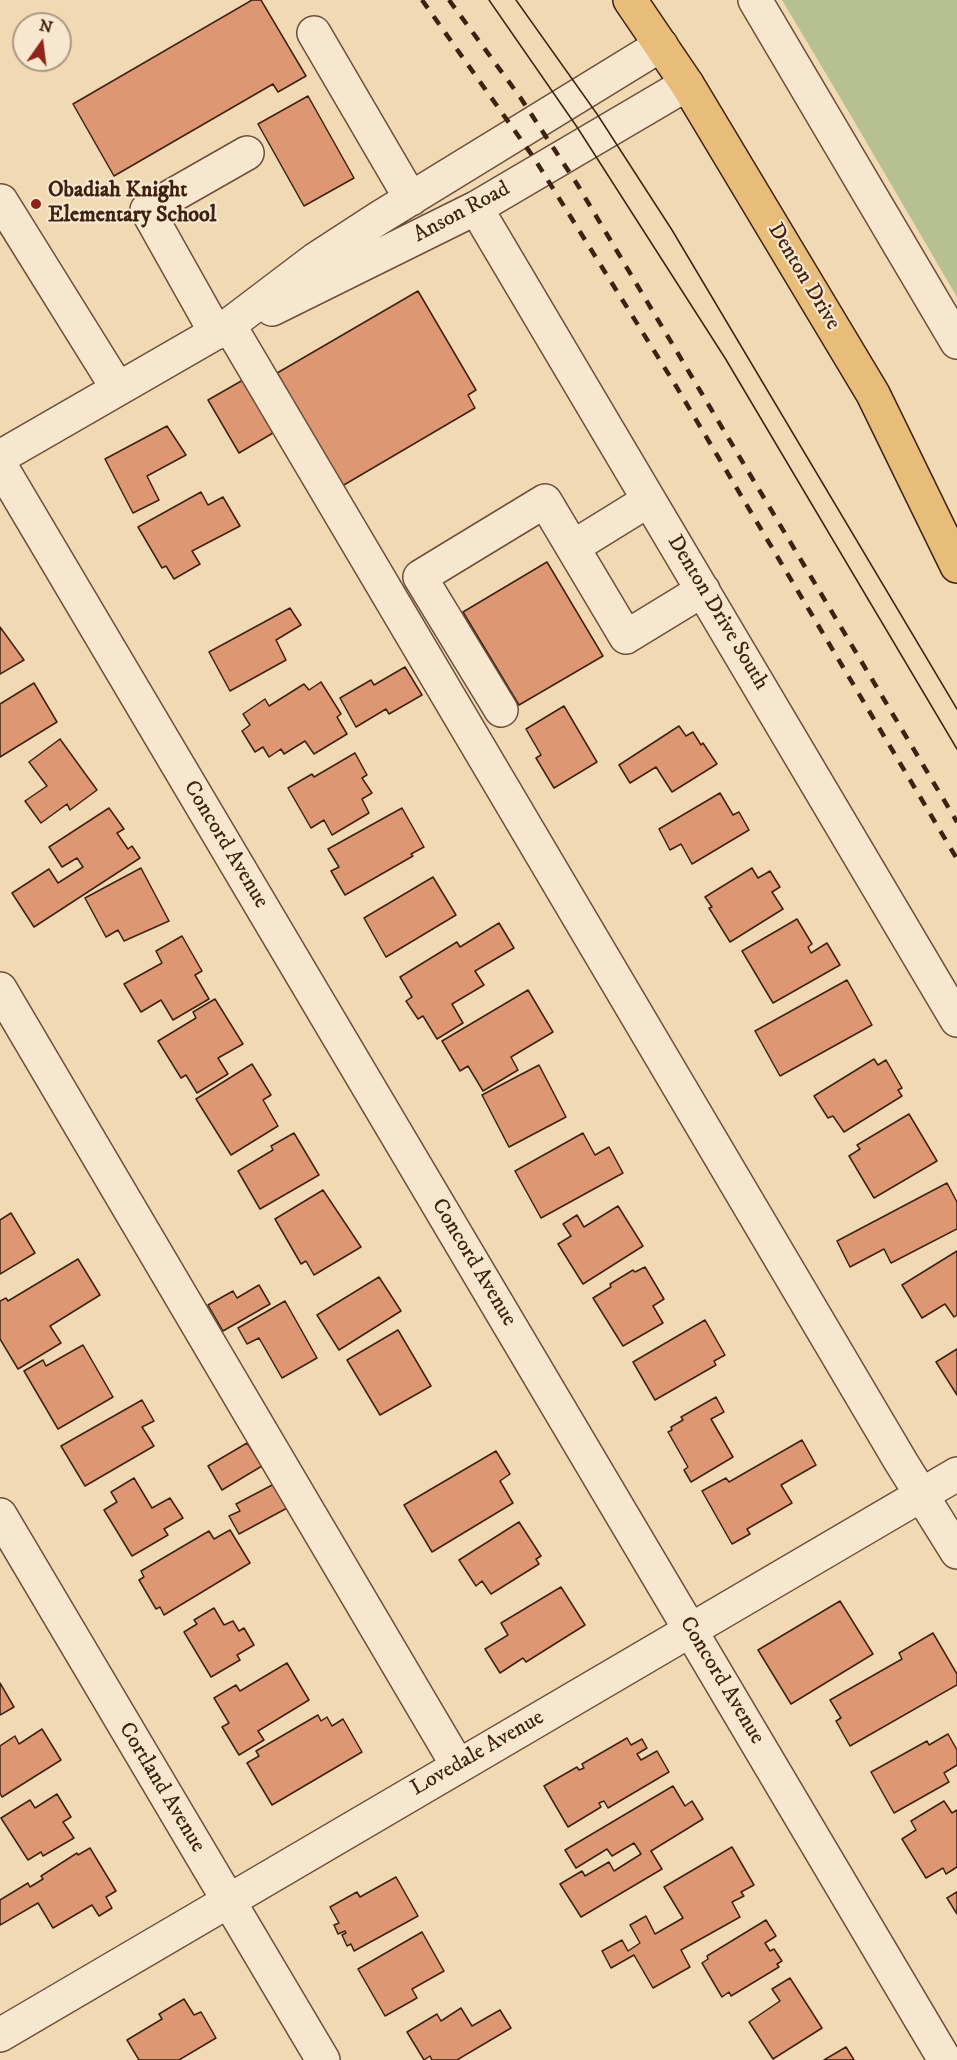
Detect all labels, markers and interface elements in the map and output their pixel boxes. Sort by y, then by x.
north arrow [12,12,72,72]
text: N [37,15,55,38]
street label: Anson Road [409,177,515,249]
place label: Obadiah Knight Elementary School [48,178,216,230]
marker: Obadiah Knight Elementary School [29,197,43,211]
street label: Denton Drive [761,219,845,335]
street label: Denton Drive South [660,531,774,695]
street label: Concord Avenue [177,776,273,914]
street label: Concord Avenue [425,1194,521,1332]
street label: Concord Avenue [673,1612,769,1750]
street label: Lovedale Avenue [407,1705,549,1803]
street label: Cortland Avenue [112,1718,210,1858]

